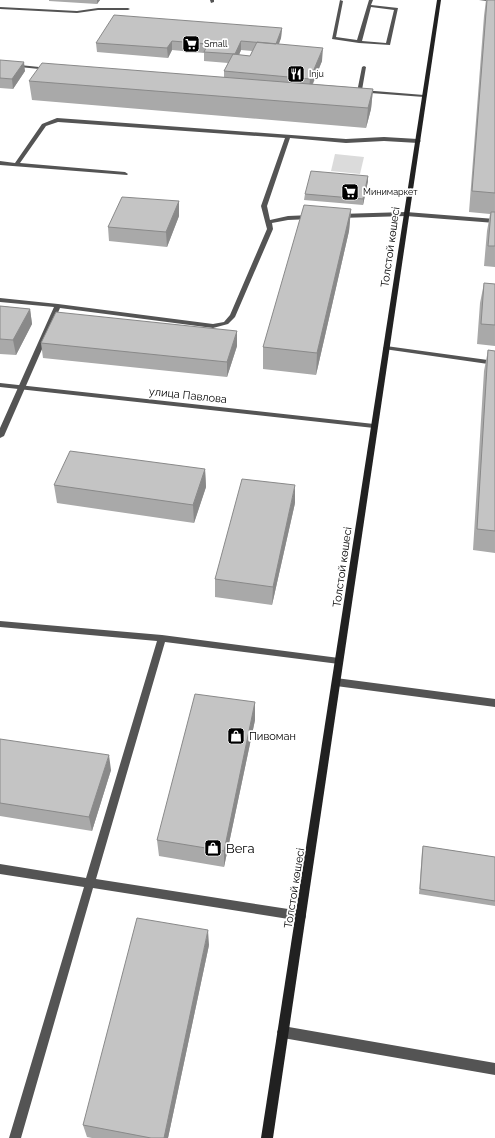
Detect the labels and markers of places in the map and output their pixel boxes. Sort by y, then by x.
supermarket icon: Small [181,34,201,54]
place label: Small [204,39,228,49]
restaurant icon: Inju [286,64,306,84]
place label: Inju [309,69,324,79]
supermarket icon: Минимаркет [340,182,360,202]
place label: Минимаркет [363,187,418,197]
shop icon: Пивоман [226,726,246,746]
place label: Пивоман [249,730,296,743]
shop icon: Вега [203,838,223,858]
place label: Вега [226,841,255,856]

